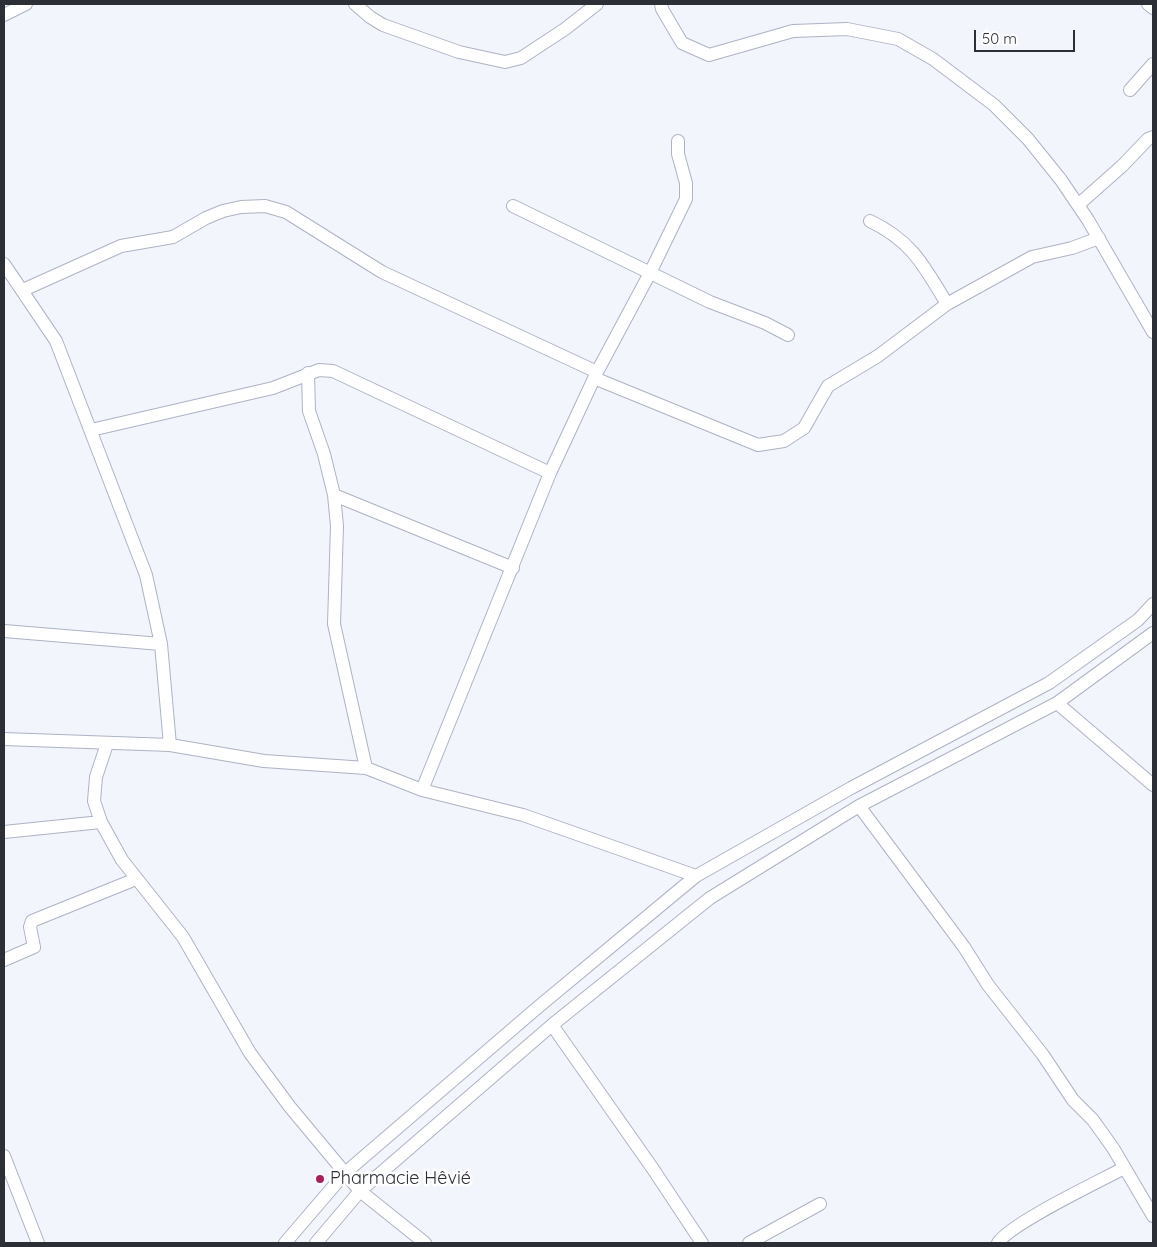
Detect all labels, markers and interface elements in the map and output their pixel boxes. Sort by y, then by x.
scale bar [977,20,1078,52]
text: 50 m [982,29,1017,48]
place label: Pharmacie Hêvié [330,1168,471,1190]
marker: Pharmacie Hêvié [314,1173,326,1185]

